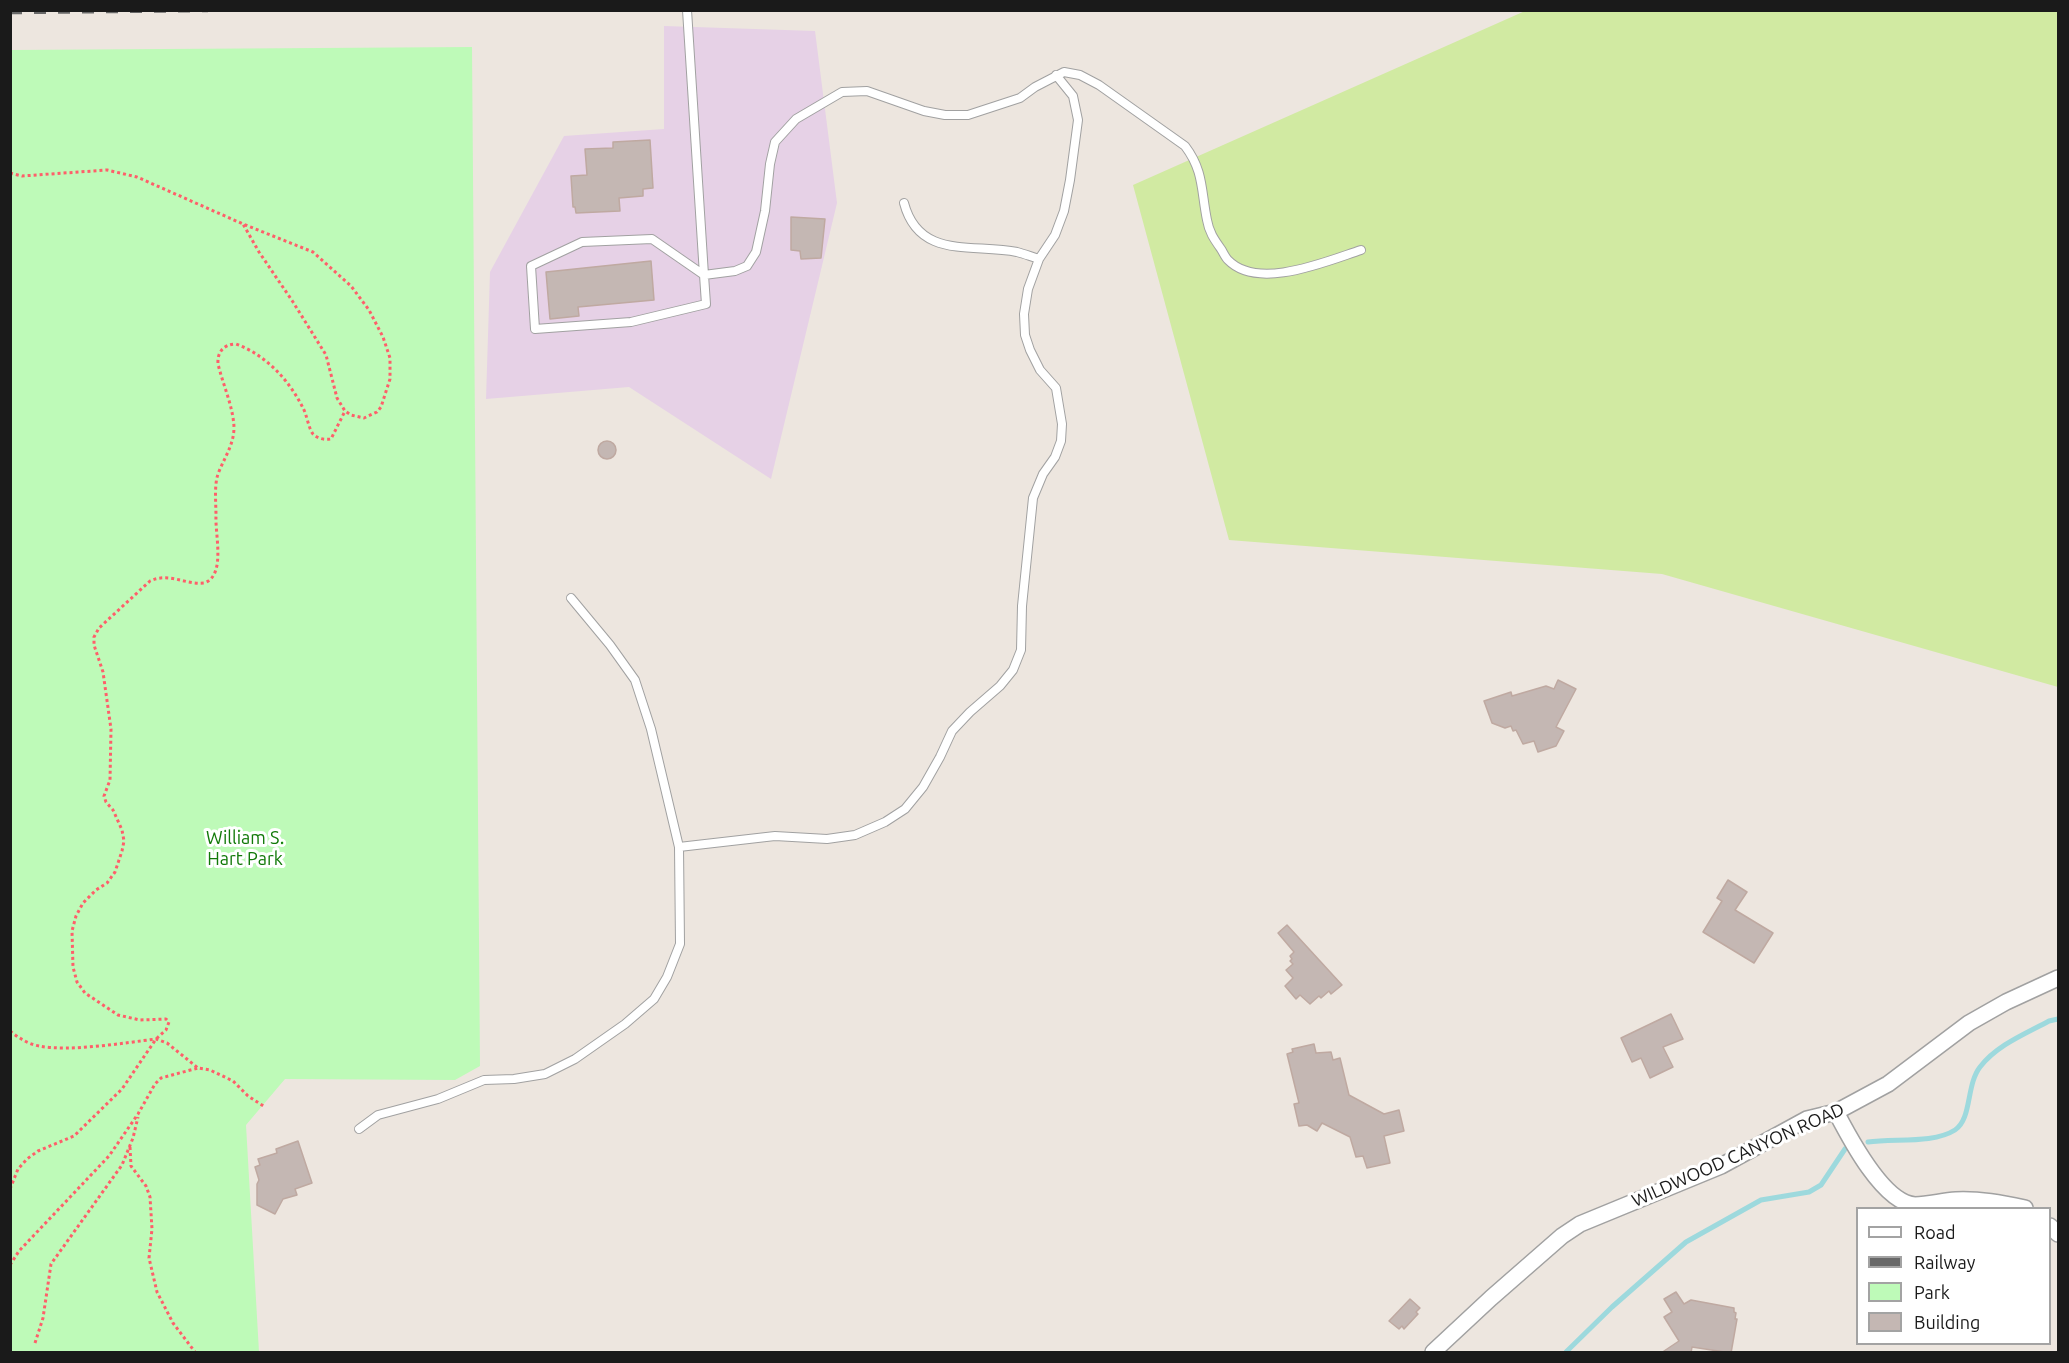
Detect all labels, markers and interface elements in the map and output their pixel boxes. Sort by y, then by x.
park label: William S. Hart Park [206,827,284,870]
street label: WILDWOOD CANYON ROAD [1628,1098,1848,1212]
legend [1856,1207,2051,1345]
text: Road [1914,1222,1956,1242]
text: Railway [1914,1252,1975,1272]
text: Park [1914,1282,1950,1302]
text: Building [1914,1312,1980,1332]

